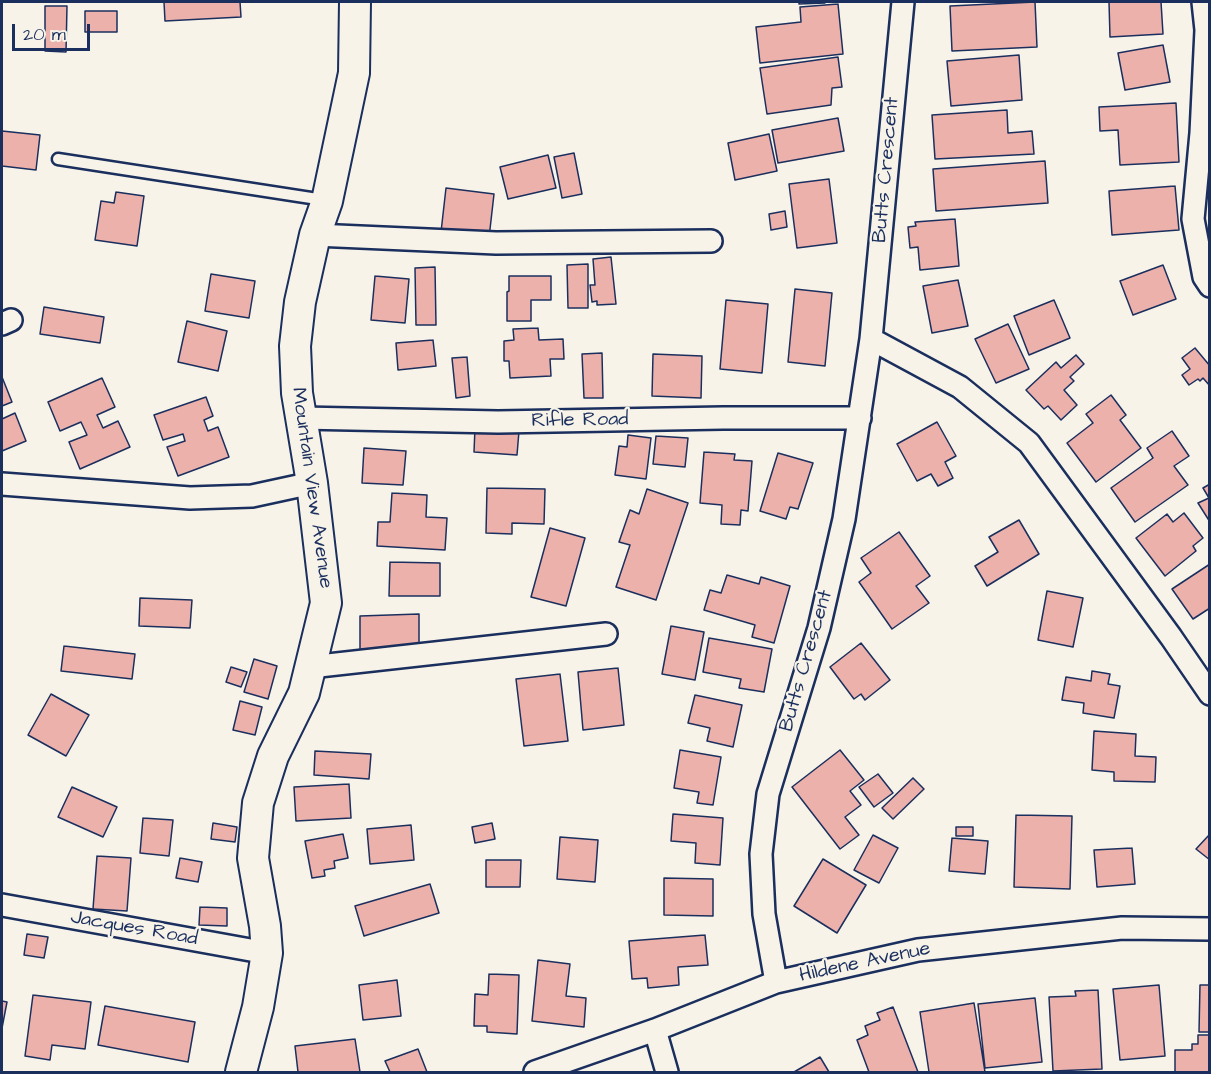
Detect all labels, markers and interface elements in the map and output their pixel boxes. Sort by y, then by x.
scale bar [15,12,93,50]
text: 20 m [23,22,66,47]
street label: Butts Crescent [869,96,905,244]
street label: Mountain View Avenue [285,386,337,590]
street label: Rifle Road [531,408,629,434]
street label: Butts Crescent [775,587,839,735]
street label: Jacques Road [69,906,199,952]
street label: Hildene Avenue [797,937,933,989]

